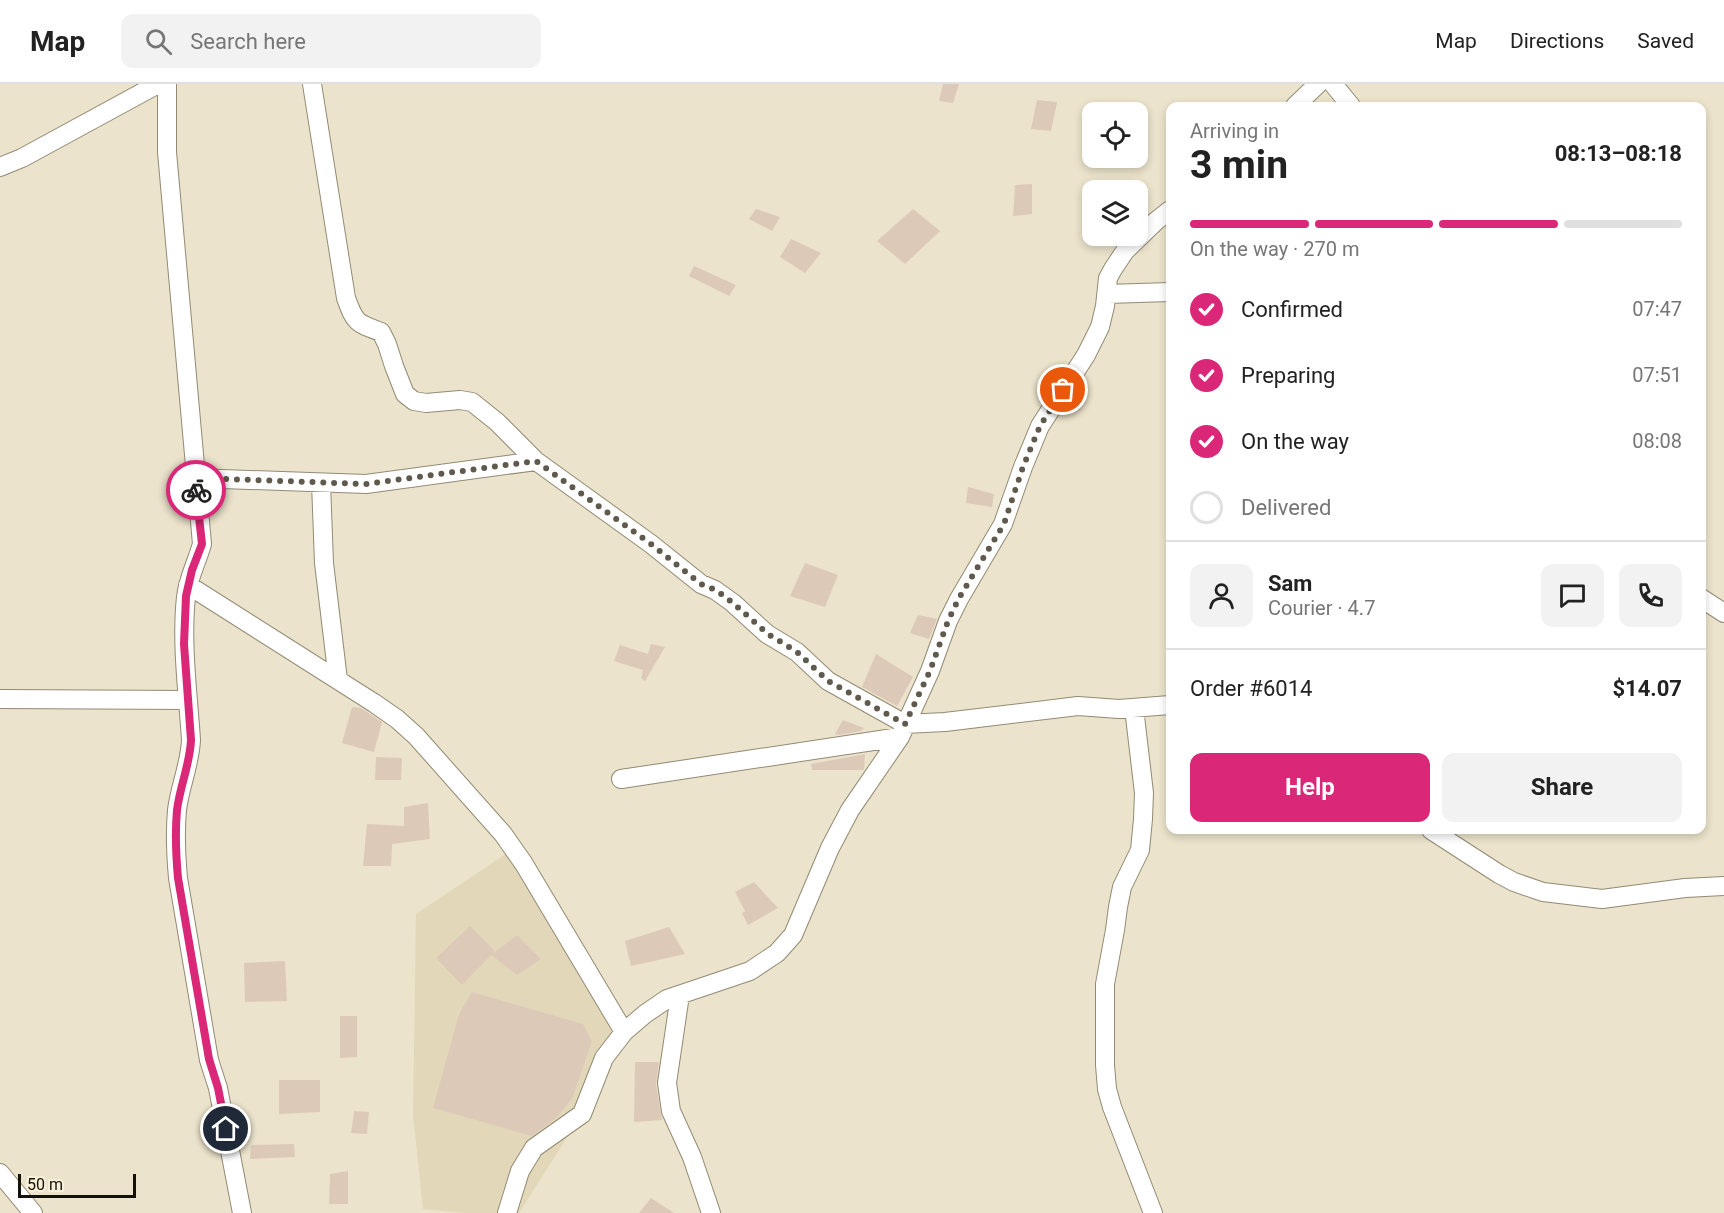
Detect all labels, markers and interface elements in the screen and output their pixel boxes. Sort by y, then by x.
search box [121,14,541,68]
text: Map [30,25,85,58]
icon: search [142,25,175,58]
text: Search here [190,29,306,54]
text: Map [1435,29,1477,53]
text: Directions [1510,29,1604,53]
text: Saved [1637,29,1694,53]
map controls [1082,102,1148,246]
button: locate [1082,102,1148,168]
text: Arriving in [1190,119,1279,143]
text: 08:13–08:18 [1555,141,1682,166]
text: 3 min [1190,142,1288,188]
button: layers [1082,180,1148,246]
text: On the way · 270 m [1190,237,1359,261]
icon: check [1190,293,1223,326]
text: Confirmed [1241,297,1343,322]
text: 07:47 [1632,297,1682,321]
icon: check [1190,359,1223,392]
text: Preparing [1241,363,1335,388]
text: 07:51 [1632,363,1682,387]
pin [1037,364,1088,415]
icon: bag [1046,373,1079,406]
icon: check [1190,425,1223,458]
text: On the way [1241,429,1349,454]
text: 08:08 [1632,429,1682,453]
courier [166,460,226,520]
icon: bike [180,474,213,507]
text: Delivered [1241,495,1331,520]
button: person [1190,564,1253,627]
button: chat [1541,564,1604,627]
button: phone [1619,564,1682,627]
text: Sam [1268,571,1312,596]
text: Courier · 4.7 [1268,596,1375,620]
text: Order #6014 [1190,676,1312,701]
text: $14.07 [1613,676,1682,701]
button: Help [1190,753,1430,822]
button: Share [1442,753,1682,822]
pin [200,1103,251,1154]
icon: home [209,1112,242,1145]
scale bar [18,1171,136,1198]
text: 50 m [27,1175,63,1194]

